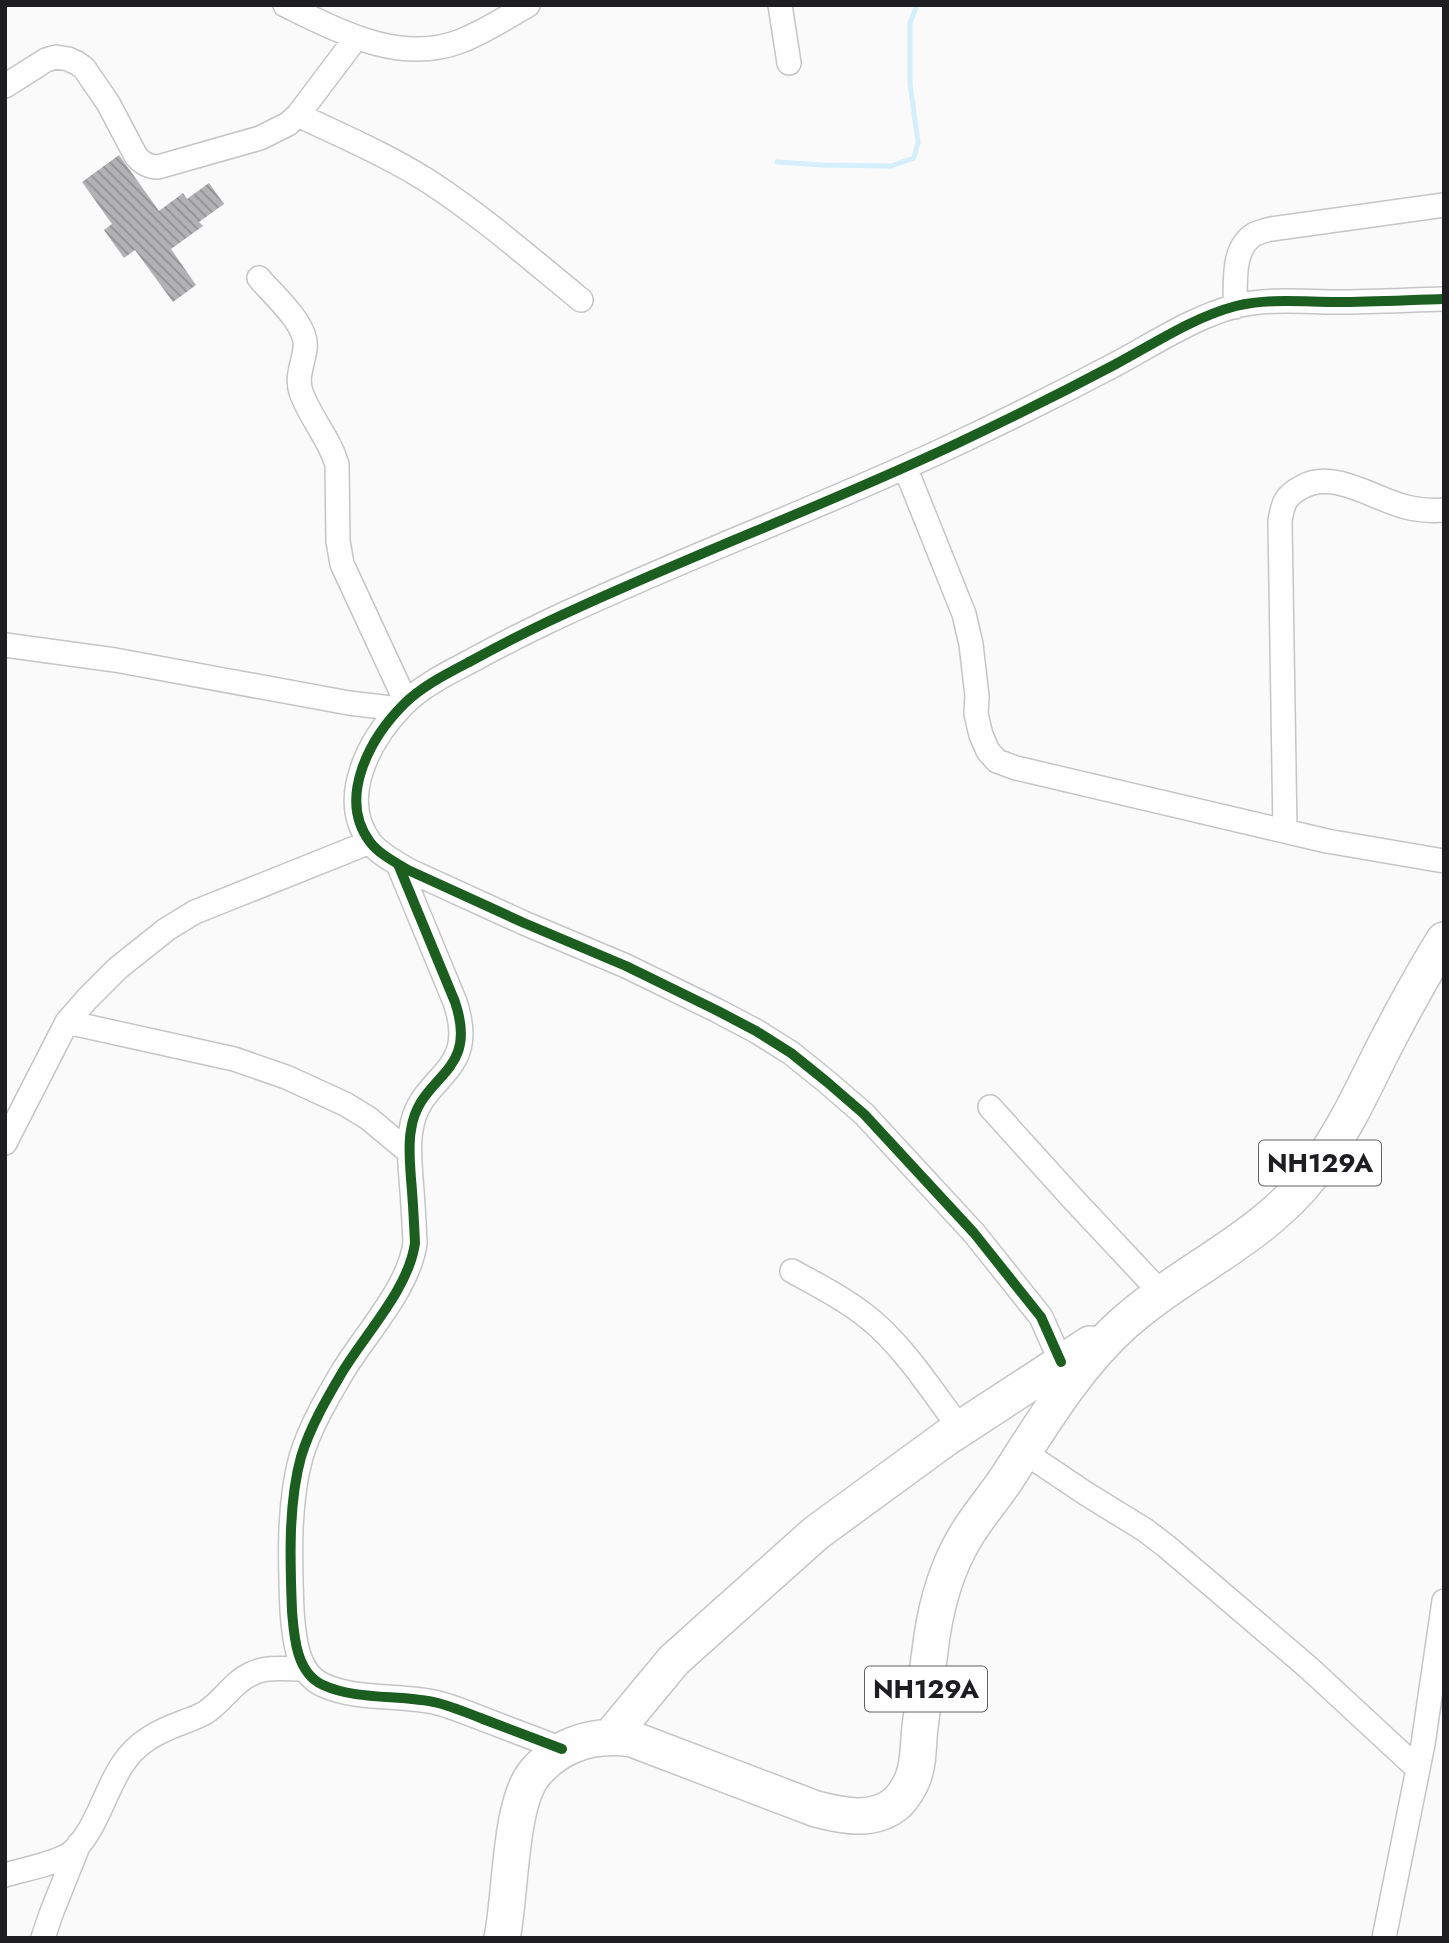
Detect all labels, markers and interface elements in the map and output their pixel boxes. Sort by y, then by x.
road number: NH129A [1259,1140,1381,1186]
road number: NH129A [865,1666,987,1712]

